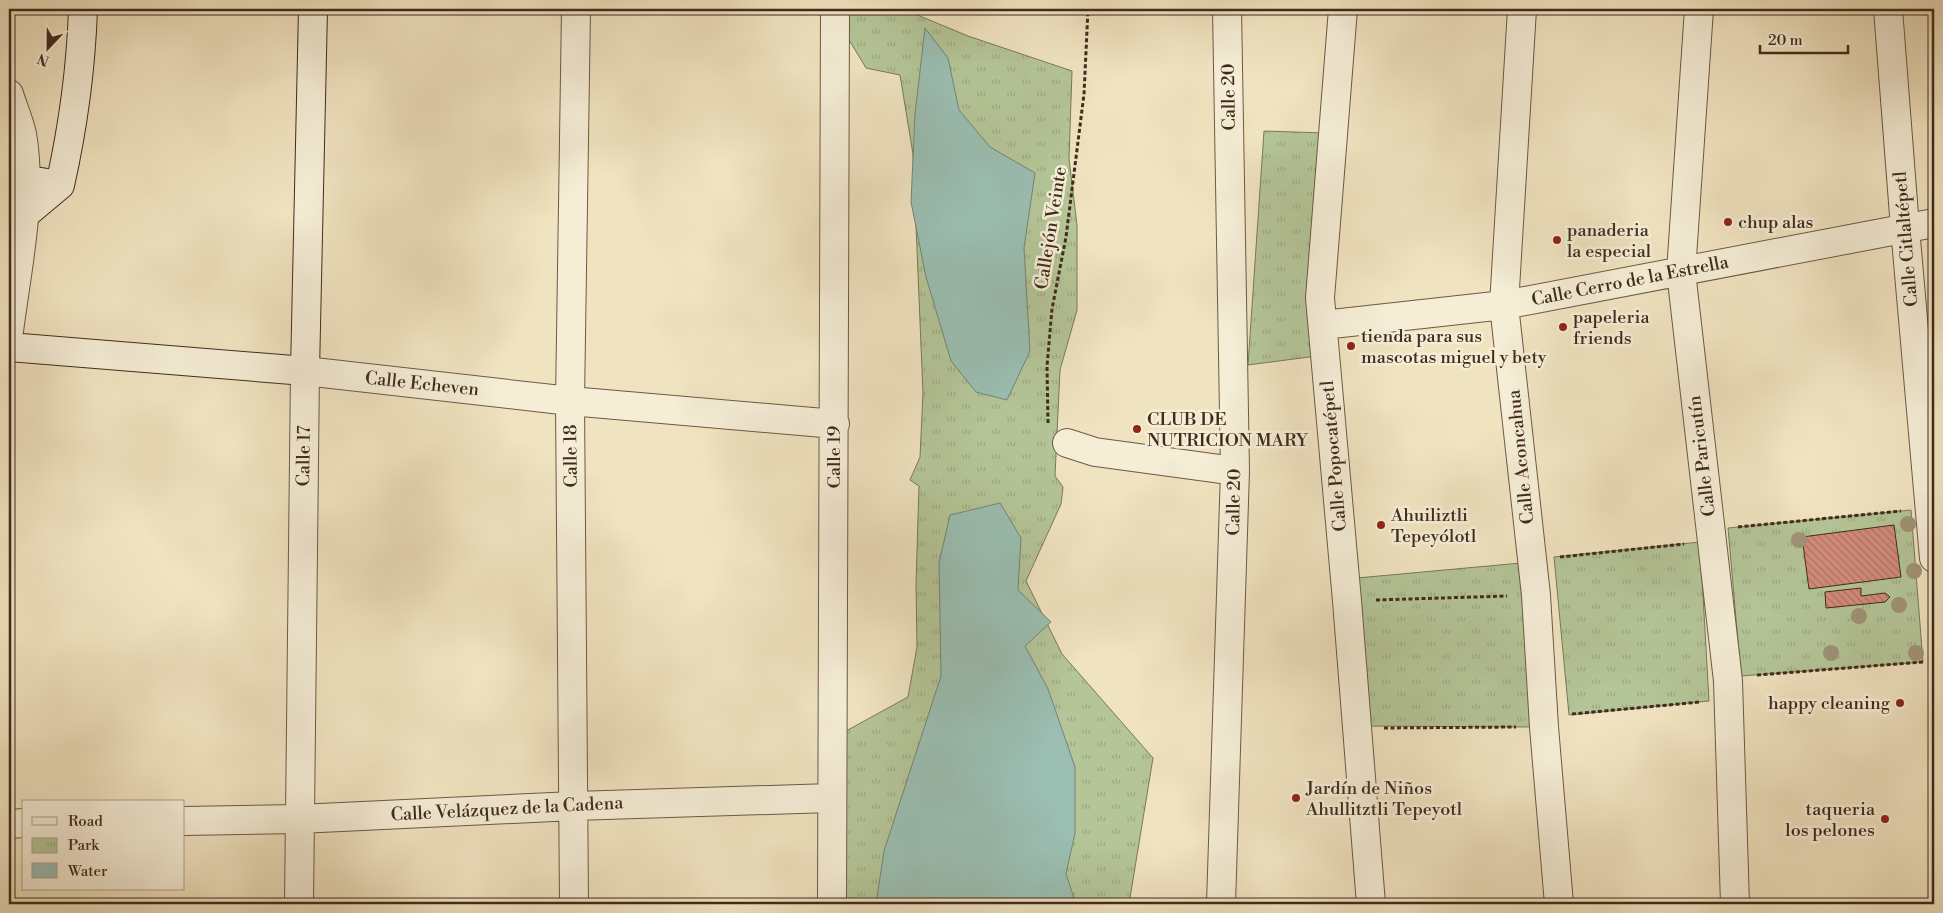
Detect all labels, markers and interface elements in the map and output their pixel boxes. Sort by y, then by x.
north arrow [22,22,72,72]
scale bar [1760,22,1848,54]
text: 20 m [1768,31,1803,50]
text: N [35,49,52,70]
street label: Calle 20 [1217,63,1241,131]
street label: Callejón Veinte [1030,165,1072,291]
street label: Calle Citlaltépetl [1889,170,1923,308]
place label: chup alas [1738,211,1814,234]
marker: chup alas [1722,216,1734,228]
place label: panaderia la especial [1567,219,1652,263]
marker: panaderia la especial [1551,234,1563,246]
street label: Calle Cerro de la Estrella [1529,250,1731,311]
place label: papeleria friends [1573,306,1650,350]
marker: papeleria friends [1557,321,1569,333]
place label: tienda para sus mascotas miguel y bety [1361,325,1547,369]
marker: tienda para sus mascotas miguel y bety [1345,340,1357,352]
street label: Calle Echeven [364,367,480,401]
street label: Calle Popocatépetl [1316,379,1352,533]
street label: Calle Aconcahua [1502,388,1539,525]
street label: Calle Paricutín [1683,394,1721,518]
place label: CLUB DE NUTRICION MARY [1147,408,1309,452]
marker: CLUB DE NUTRICION MARY [1131,423,1143,435]
street label: Calle 18 [559,424,583,488]
street label: Calle 17 [292,425,316,487]
street label: Calle 19 [823,425,846,488]
street label: Calle 20 [1222,468,1246,536]
place label: Ahuiliztli Tepeyólotl [1390,504,1477,548]
marker: Ahuiliztli Tepeyólotl [1375,519,1387,531]
place label: happy cleaning [1768,692,1891,715]
marker: happy cleaning [1894,697,1906,709]
place label: Jardín de Niños Ahullitztli Tepeyotl [1305,777,1463,821]
street label: Calle Velázquez de la Cadena [390,791,625,827]
marker: Jardín de Niños Ahullitztli Tepeyotl [1290,792,1302,804]
place label: taqueria los pelones [1785,798,1876,842]
legend [22,800,185,890]
text: Road [68,812,103,831]
marker: taqueria los pelones [1879,813,1891,825]
text: Park [68,836,100,855]
text: Water [67,862,108,881]

